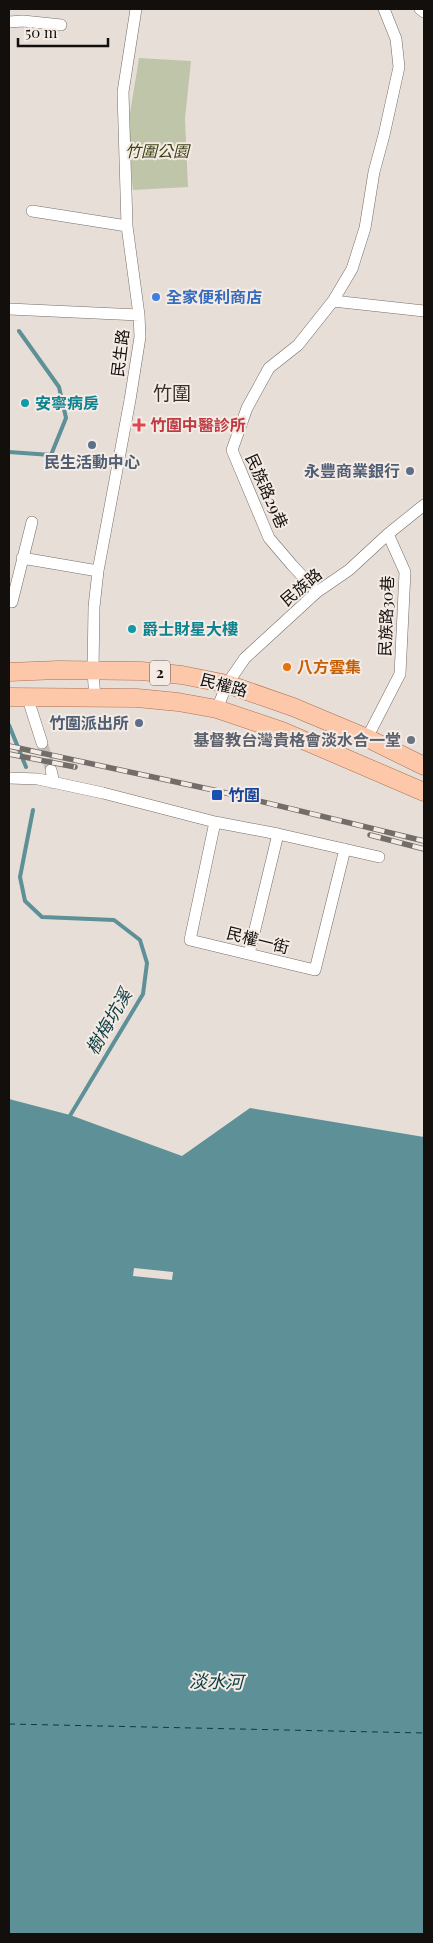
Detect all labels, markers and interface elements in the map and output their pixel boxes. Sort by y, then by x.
scale bar [18,15,108,47]
text: 50 m [25,22,58,42]
park label: 竹圍公園 [125,140,191,161]
place label: 全家便利商店 [166,286,262,307]
marker: 全家便利商店 [150,291,162,303]
street label: 民生路 [106,328,133,378]
district label: 竹圍 [153,379,191,405]
place label: 安寧病房 [35,392,99,413]
marker: 安寧病房 [19,397,31,409]
place label: 竹圍中醫診所 [150,414,246,435]
marker: 竹圍中醫診所 [132,418,146,432]
marker: 民生活動中心 [86,439,98,451]
street label: 民族路29巷 [242,450,293,532]
place label: 民生活動中心 [44,451,140,472]
place label: 永豐商業銀行 [304,460,400,481]
marker: 永豐商業銀行 [404,465,416,477]
street label: 民族路 [276,563,326,610]
street label: 民族路30巷 [374,575,397,657]
place label: 爵士財星大樓 [142,618,238,639]
marker: 爵士財星大樓 [126,623,138,635]
place label: 八方雲集 [297,656,361,677]
road number: 2 [150,660,170,686]
marker: 八方雲集 [281,661,293,673]
street label: 民權路 [198,668,250,701]
place label: 竹圍派出所 [49,712,129,733]
marker: 竹圍派出所 [133,717,145,729]
place label: 基督教台灣貴格會淡水合一堂 [193,729,401,750]
marker: 基督教台灣貴格會淡水合一堂 [405,734,417,746]
place label: 竹圍 [228,784,260,805]
marker: 竹圍 [210,788,224,802]
street label: 民權一街 [225,922,292,957]
water label: 樹梅坑溪 [80,982,138,1059]
water label: 淡水河 [189,1669,246,1694]

